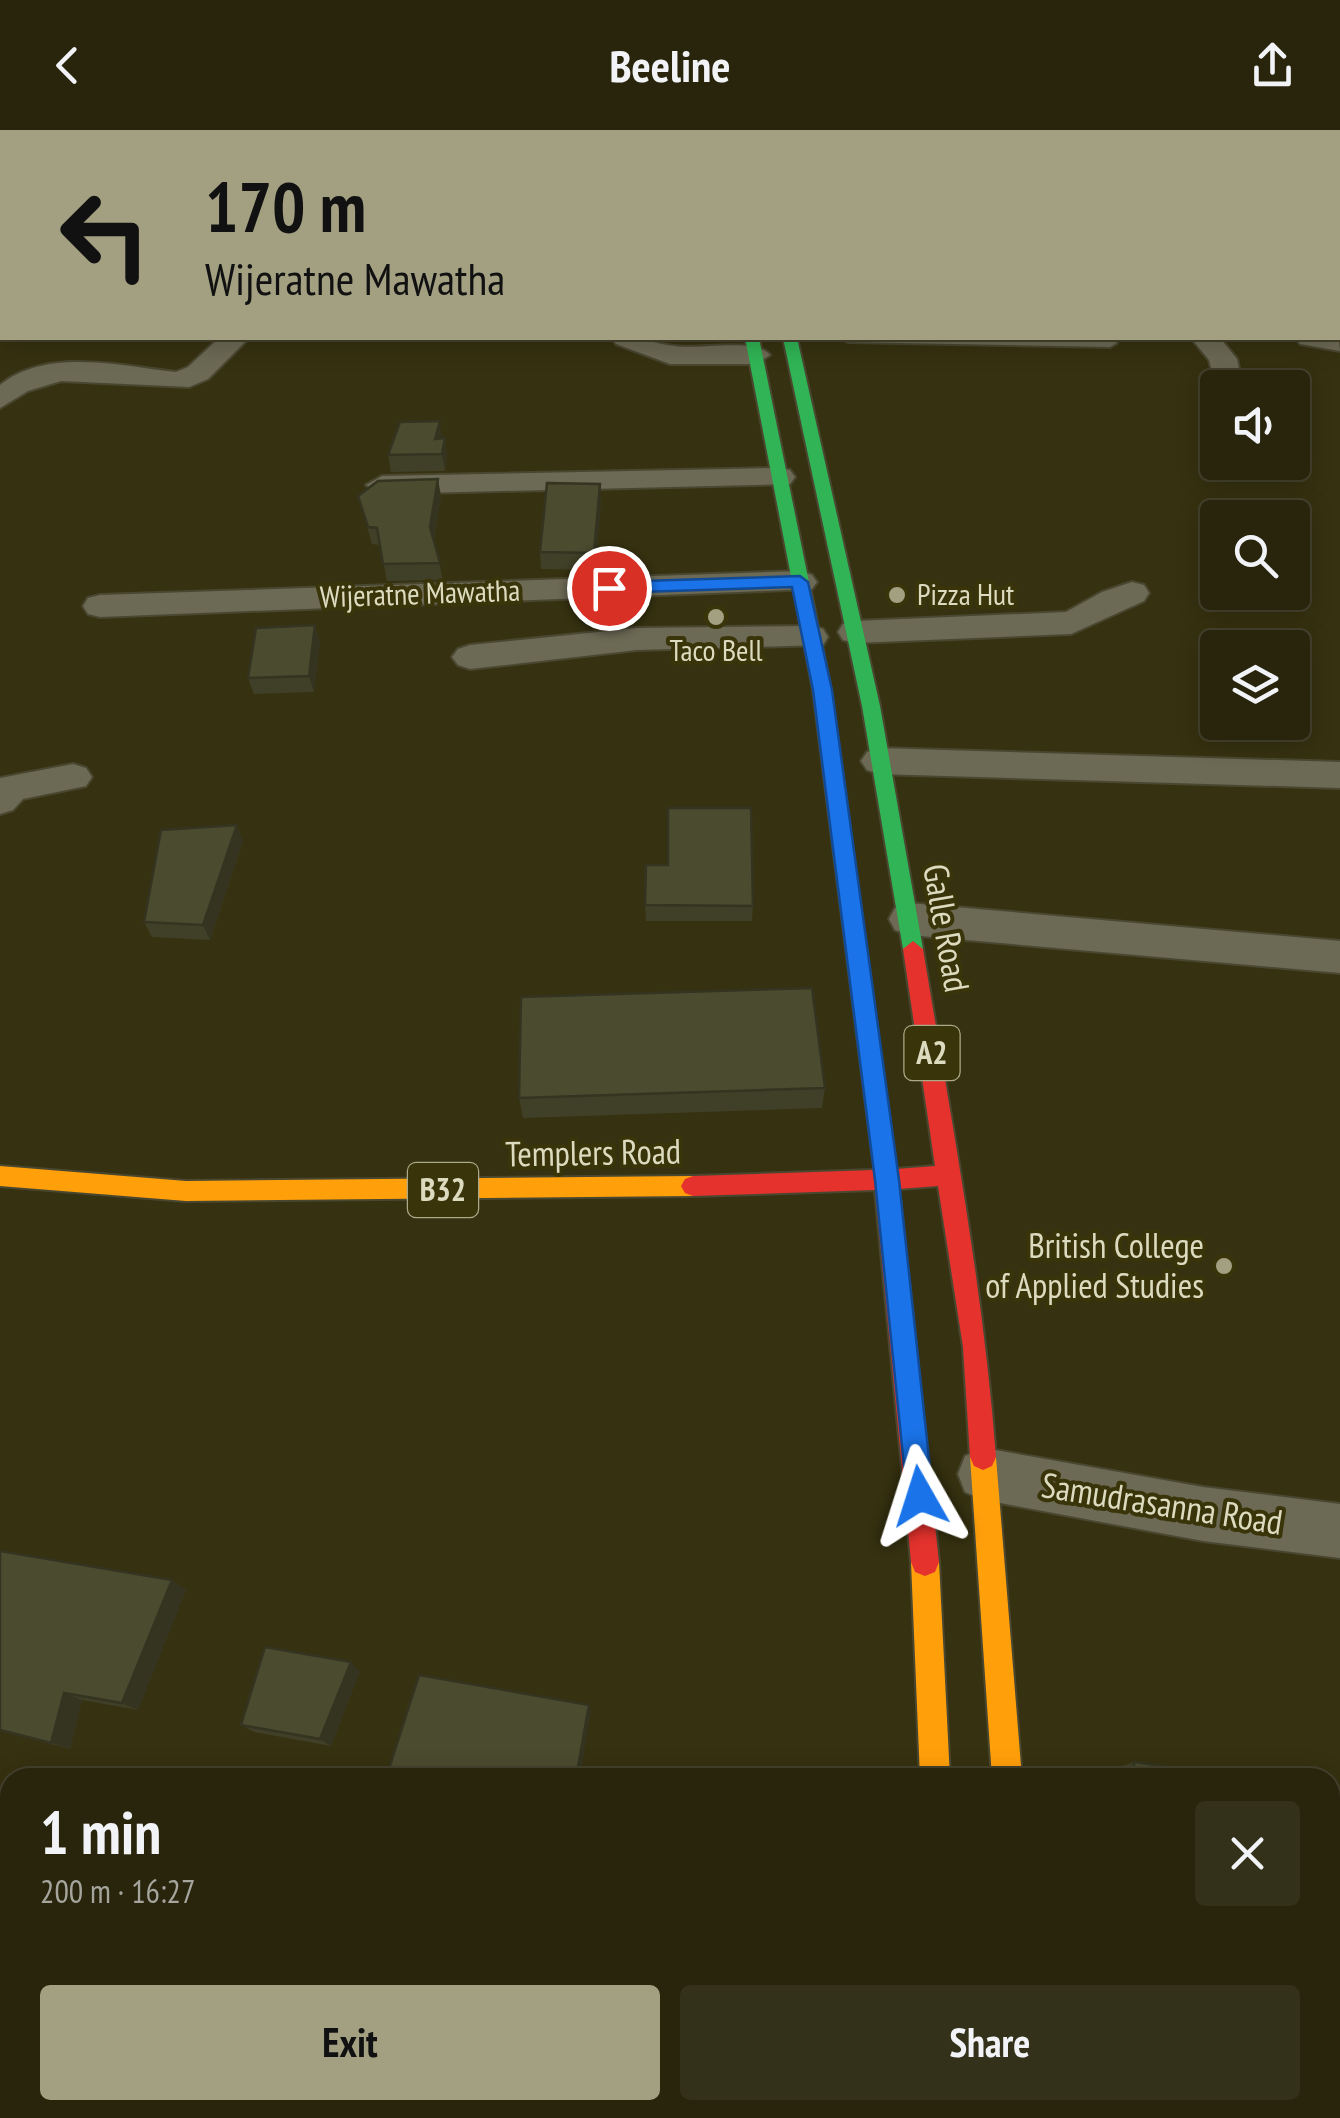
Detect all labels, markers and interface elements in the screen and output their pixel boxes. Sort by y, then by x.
text: Beeline [609,36,731,94]
icon: back [40,38,95,93]
icon: share [1245,38,1300,93]
text: 170 m [205,161,366,251]
icon: left [40,170,170,300]
text: Wijeratne Mawatha [205,249,505,307]
map controls [1200,370,1310,740]
button: sound [1200,370,1310,480]
button: search [1200,500,1310,610]
pin [567,546,652,631]
icon: arrive [582,561,637,616]
street label: Wijeratne Mawatha [319,570,521,615]
place label: Pizza Hut [917,574,1015,613]
marker: Pizza Hut [886,584,908,606]
marker: Taco Bell [705,606,727,628]
place label: Taco Bell [670,630,762,669]
button: layers [1200,630,1310,740]
street label: Galle Road [913,860,981,995]
road number: A2 [904,1026,960,1080]
street label: Templers Road [505,1127,681,1177]
road number: B32 [408,1163,478,1217]
place label: British College of Applied Studies [985,1222,1204,1308]
marker: British College of Applied Studies [1213,1255,1235,1277]
position arrow [868,1444,972,1548]
street label: Samudrasanna Road [1038,1461,1286,1545]
text: 1 min [40,1793,161,1871]
button: close [1195,1801,1300,1906]
text: 200 m · 16:27 [40,1870,195,1912]
button: Exit [40,1985,660,2100]
button: Share [680,1985,1300,2100]

